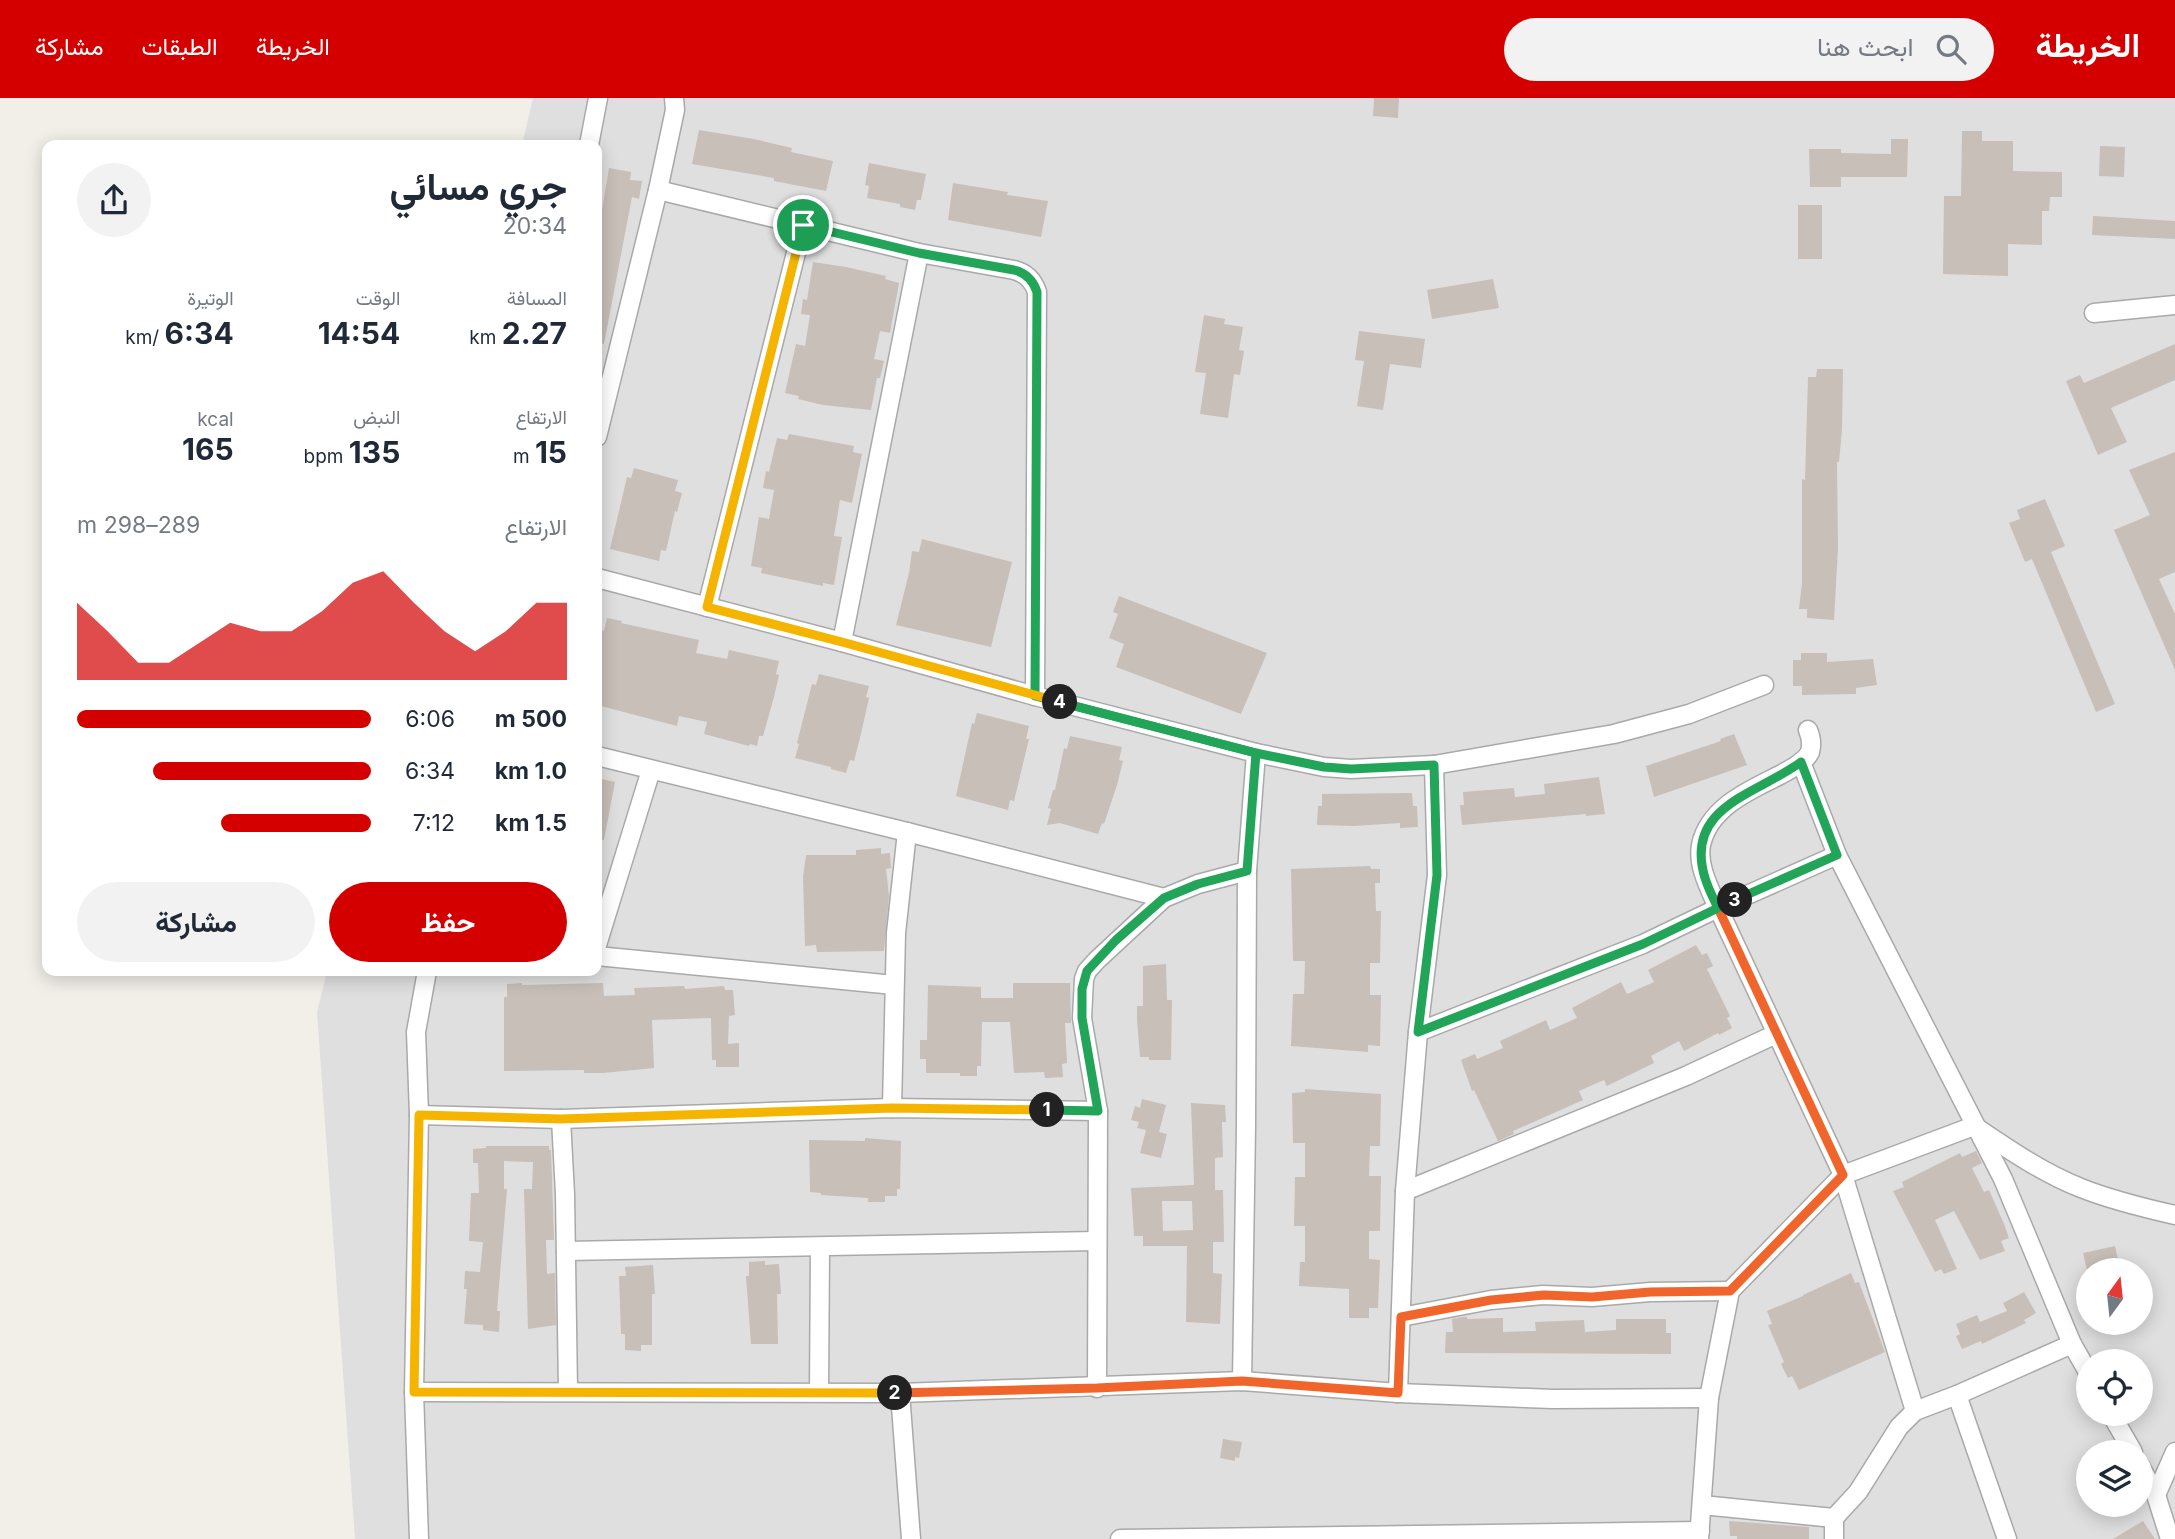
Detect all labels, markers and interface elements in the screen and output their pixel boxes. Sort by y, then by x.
search box [1504,18,1994,81]
text: الخريطة [2036,25,2140,65]
icon: search [1932,30,1970,68]
text: ابحث هنا [1817,31,1914,62]
text: مشاركة [35,32,103,61]
text: الطبقات [141,32,218,61]
text: الخريطة [256,32,330,61]
button: share [77,163,151,237]
text: جري مسائي [389,163,567,209]
pin [773,195,833,255]
icon: arrive [784,206,822,244]
text: 20:34 [503,212,567,240]
text: الوتيرة [187,287,234,310]
text: الوقت [356,287,400,310]
text: المسافة [507,287,567,310]
text: 6:34 [165,315,234,351]
text: 14:54 [318,315,400,351]
text: 2.27 [502,315,567,351]
text: /km [125,326,165,349]
text: km [469,326,502,349]
text: النبض [353,406,400,429]
text: الارتفاع [515,406,567,429]
text: kcal [197,408,234,431]
text: 165 [182,431,234,467]
text: 135 [349,434,400,470]
text: 15 [535,434,567,470]
text: bpm [304,445,349,468]
text: m [513,445,535,468]
text: 289–298 m [77,511,200,539]
text: الارتفاع [505,513,567,541]
pin: 4 [1042,684,1078,720]
text: 4 [1053,690,1066,713]
text: 6:06 [405,705,455,733]
text: 500 m [495,705,567,733]
text: 6:34 [405,757,455,785]
text: 1.0 km [495,757,567,785]
text: 7:12 [413,809,455,837]
text: 1.5 km [495,809,567,837]
button: مشاركة [77,882,315,962]
button: حفظ [329,882,567,962]
pin: 3 [1718,882,1752,918]
text: 3 [1728,888,1741,911]
pin: 1 [1030,1093,1064,1128]
text: 1 [1042,1098,1051,1121]
north arrow [2076,1258,2152,1335]
map controls [2076,1258,2153,1517]
button: locate [2076,1349,2153,1426]
pin: 2 [878,1376,912,1410]
text: 2 [889,1381,900,1404]
button: layers [2076,1440,2153,1517]

